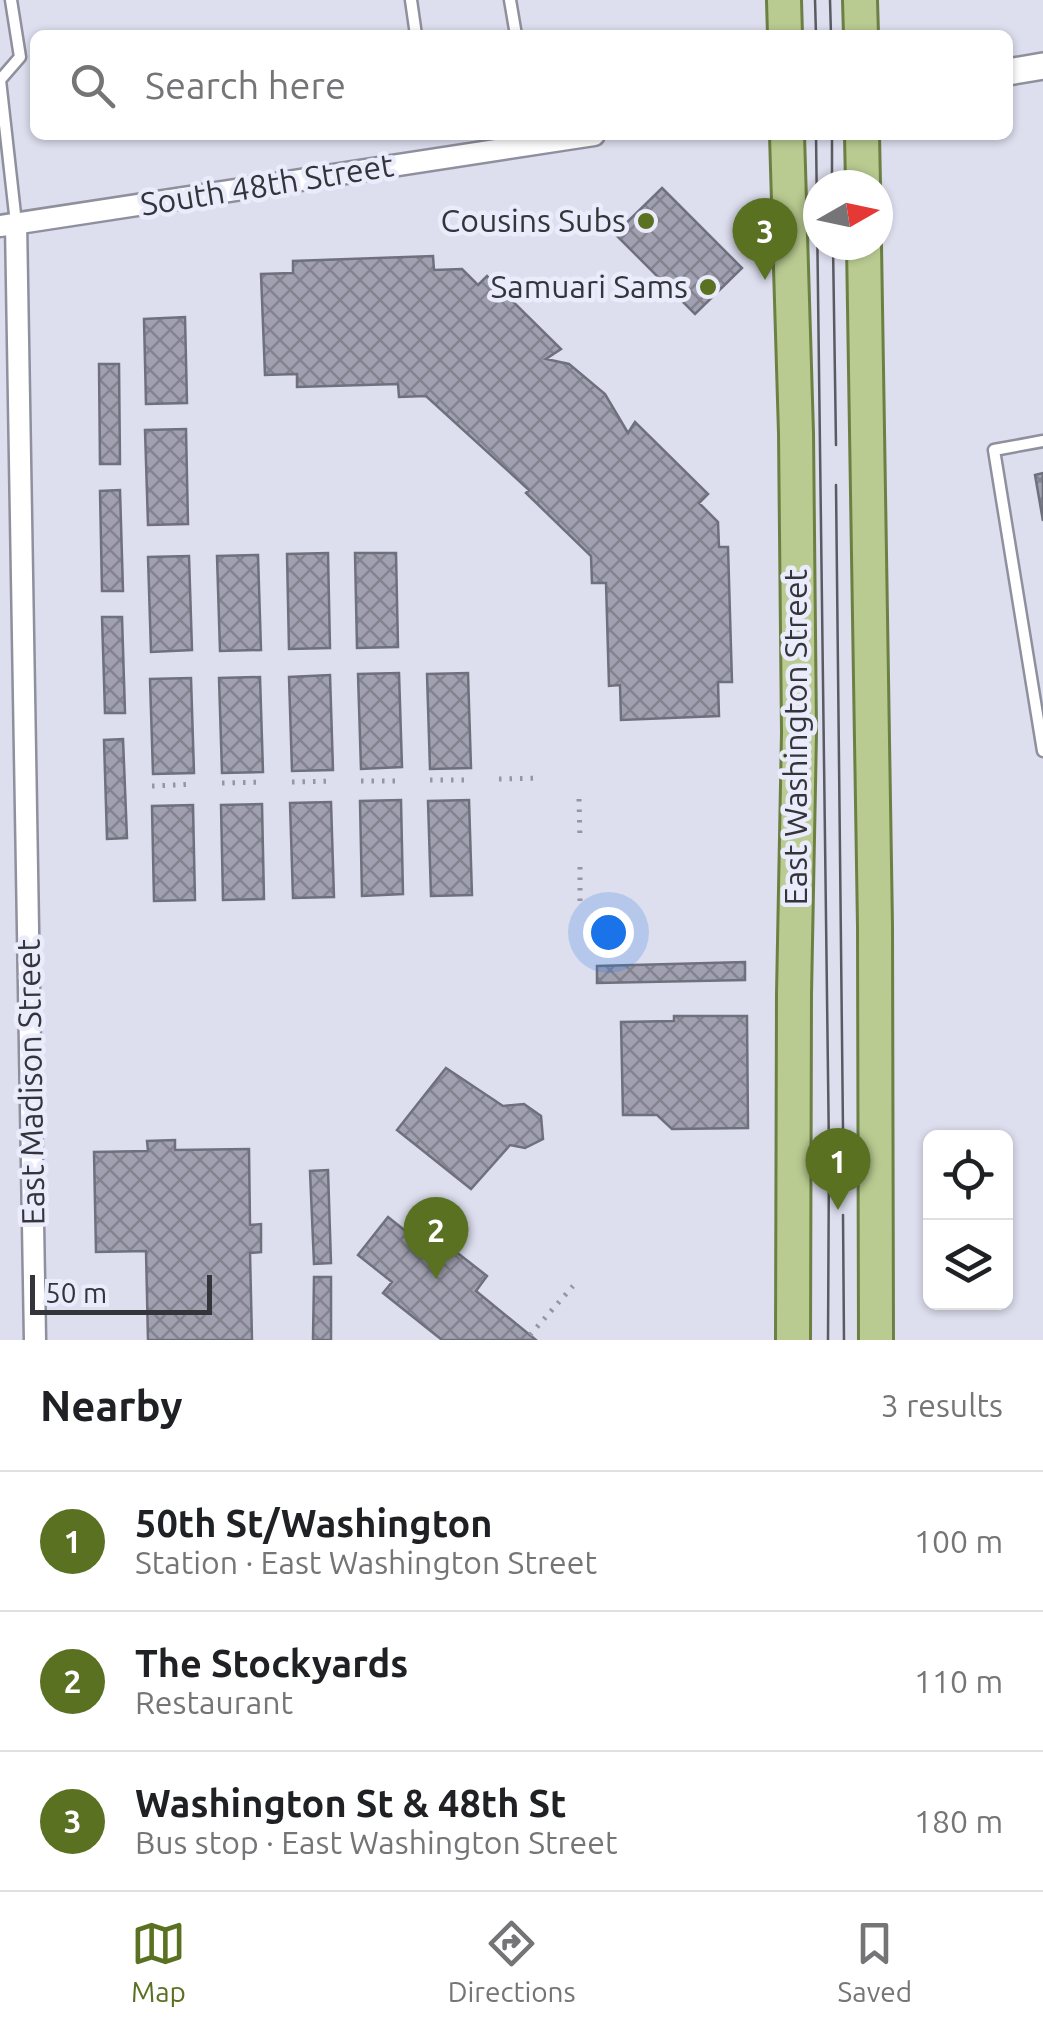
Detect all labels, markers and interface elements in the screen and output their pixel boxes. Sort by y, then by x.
search box [30,30,1013,140]
icon: search [65,58,120,113]
text: Search here [145,64,346,106]
street label: South 48th Street [138,146,396,222]
north arrow [803,170,893,260]
pin: 3 [732,198,798,280]
place label: Cousins Subs [441,202,626,238]
marker: Cousins Subs [635,210,657,232]
place label: Samuari Sams [490,268,688,304]
marker: Samuari Sams [697,276,719,298]
street label: East Washington Street [777,568,813,905]
your location [583,907,634,958]
street label: East Madison Street [9,938,50,1226]
pin: 1 [806,1128,870,1210]
map controls [923,1130,1013,1310]
button: locate [923,1130,1013,1220]
pin: 2 [404,1196,468,1279]
button: layers [923,1220,1013,1310]
scale bar [30,1270,212,1314]
text: 50 m [45,1277,107,1308]
text: Nearby [40,1382,183,1429]
text: 3 results [881,1387,1003,1423]
text: 50th St/Washington [135,1502,493,1544]
text: 1 [63,1523,82,1559]
text: 100 m [914,1523,1003,1559]
text: Station · East Washington Street [135,1544,597,1580]
text: The Stockyards [135,1642,408,1684]
text: 2 [63,1663,82,1699]
text: 110 m [914,1663,1003,1699]
text: Restaurant [135,1684,293,1720]
text: Washington St & 48th St [135,1782,566,1824]
text: 3 [63,1803,82,1839]
text: 180 m [914,1803,1003,1839]
text: Bus stop · East Washington Street [135,1824,618,1860]
tab: Map [131,1916,186,2007]
tab: Directions [448,1916,576,2007]
tab: Saved [838,1916,912,2007]

